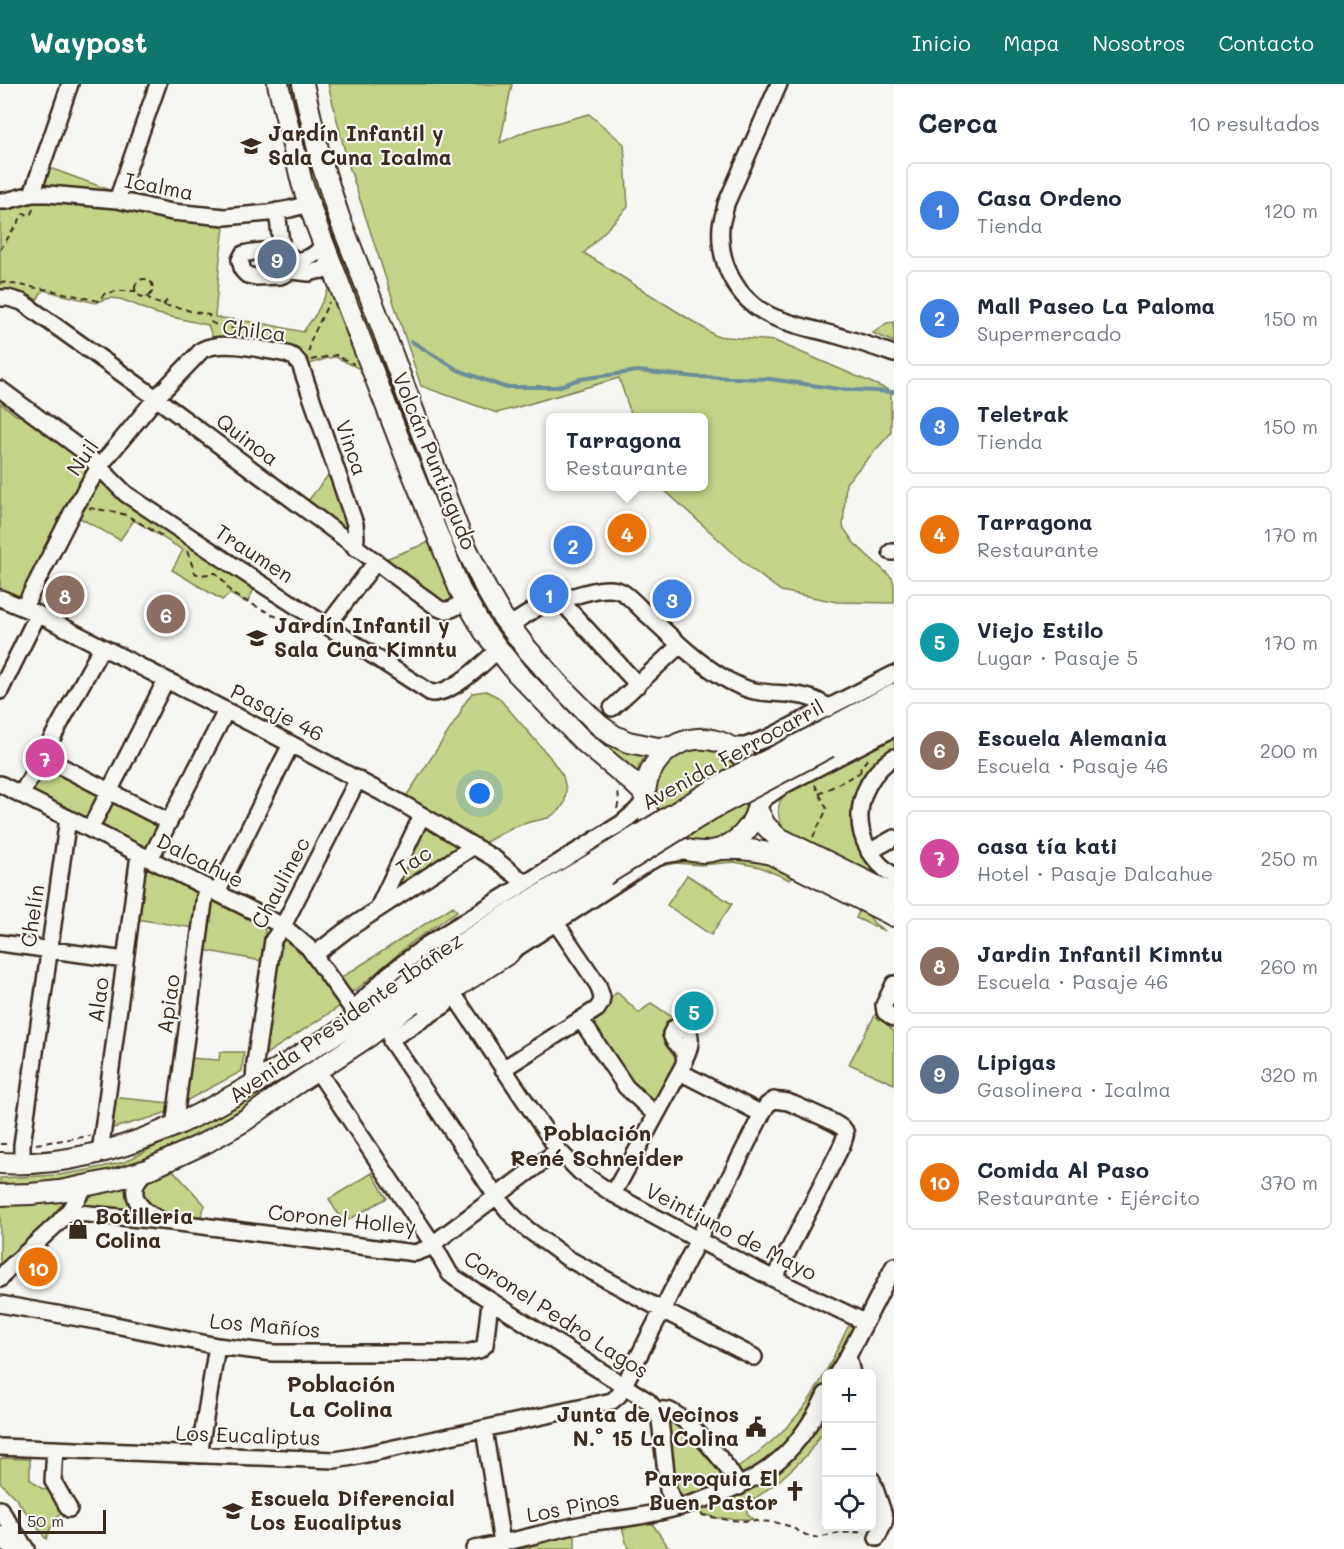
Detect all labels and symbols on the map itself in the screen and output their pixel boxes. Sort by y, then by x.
place label: Jardín Infantil y Sala Cuna Icalma [268,119,452,170]
school or university icon: Jardín Infantil y Sala Cuna Icalma [239,134,263,158]
street label: Icalma [122,166,196,205]
pin: 9 [258,236,296,282]
street label: Chilca [221,312,288,347]
street label: Volcán Puntiagudo [387,368,483,553]
street label: Quinoa [211,407,285,471]
street label: Vinca [330,416,374,479]
street label: Nuil [60,434,104,481]
pin: 4 [608,510,646,556]
street label: Traumen [210,517,299,588]
pin: 2 [554,522,592,568]
pin: 8 [46,572,84,618]
pin: 1 [530,572,568,616]
pin: 3 [652,576,692,622]
pin: 6 [146,592,186,636]
place label: Jardín Infantil y Sala Cuna Kimntu [274,611,457,662]
school or university icon: Jardín Infantil y Sala Cuna Kimntu [245,626,269,650]
street label: Pasaje 46 [227,677,329,747]
street label: Avenida Ferrocarril [636,692,828,815]
pin: 7 [26,736,64,780]
your location [465,779,494,808]
street label: Dalcahue [152,826,249,893]
street label: Chaulinec [244,832,315,933]
street label: Tac [390,838,436,881]
street label: Chelín [14,883,49,949]
street label: Avenida Presidente Ibáñez [223,926,467,1108]
street label: Apiao [150,972,185,1035]
street label: Alao [81,975,114,1024]
pin: 5 [674,988,714,1034]
district label: Población René Schneider [510,1118,684,1172]
street label: Veintiuno de Mayo [641,1176,822,1286]
street label: Coronel Holley [267,1197,418,1240]
place label: Botilleria Colina [95,1202,193,1253]
shop icon: Botilleria Colina [66,1217,90,1241]
pin: 10 [18,1244,57,1290]
street label: Coronel Pedro Lagos [459,1244,654,1384]
street label: Los Mañíos [209,1306,322,1343]
district label: Población La Colina [287,1369,395,1423]
place label: Junta de Vecinos N.° 15 La Colina [556,1400,739,1451]
public building icon: Junta de Vecinos N.° 15 La Colina [744,1415,768,1439]
street label: Los Eucaliptus [175,1418,321,1451]
place label: Parroquia El Buen Pastor [644,1464,778,1515]
church icon: Parroquia El Buen Pastor [783,1479,807,1503]
street label: Los Pinos [524,1483,621,1528]
place label: Escuela Diferencial Los Eucaliptus [250,1484,455,1535]
school or university icon: Escuela Diferencial Los Eucaliptus [221,1499,245,1523]
scale bar [18,1507,106,1534]

